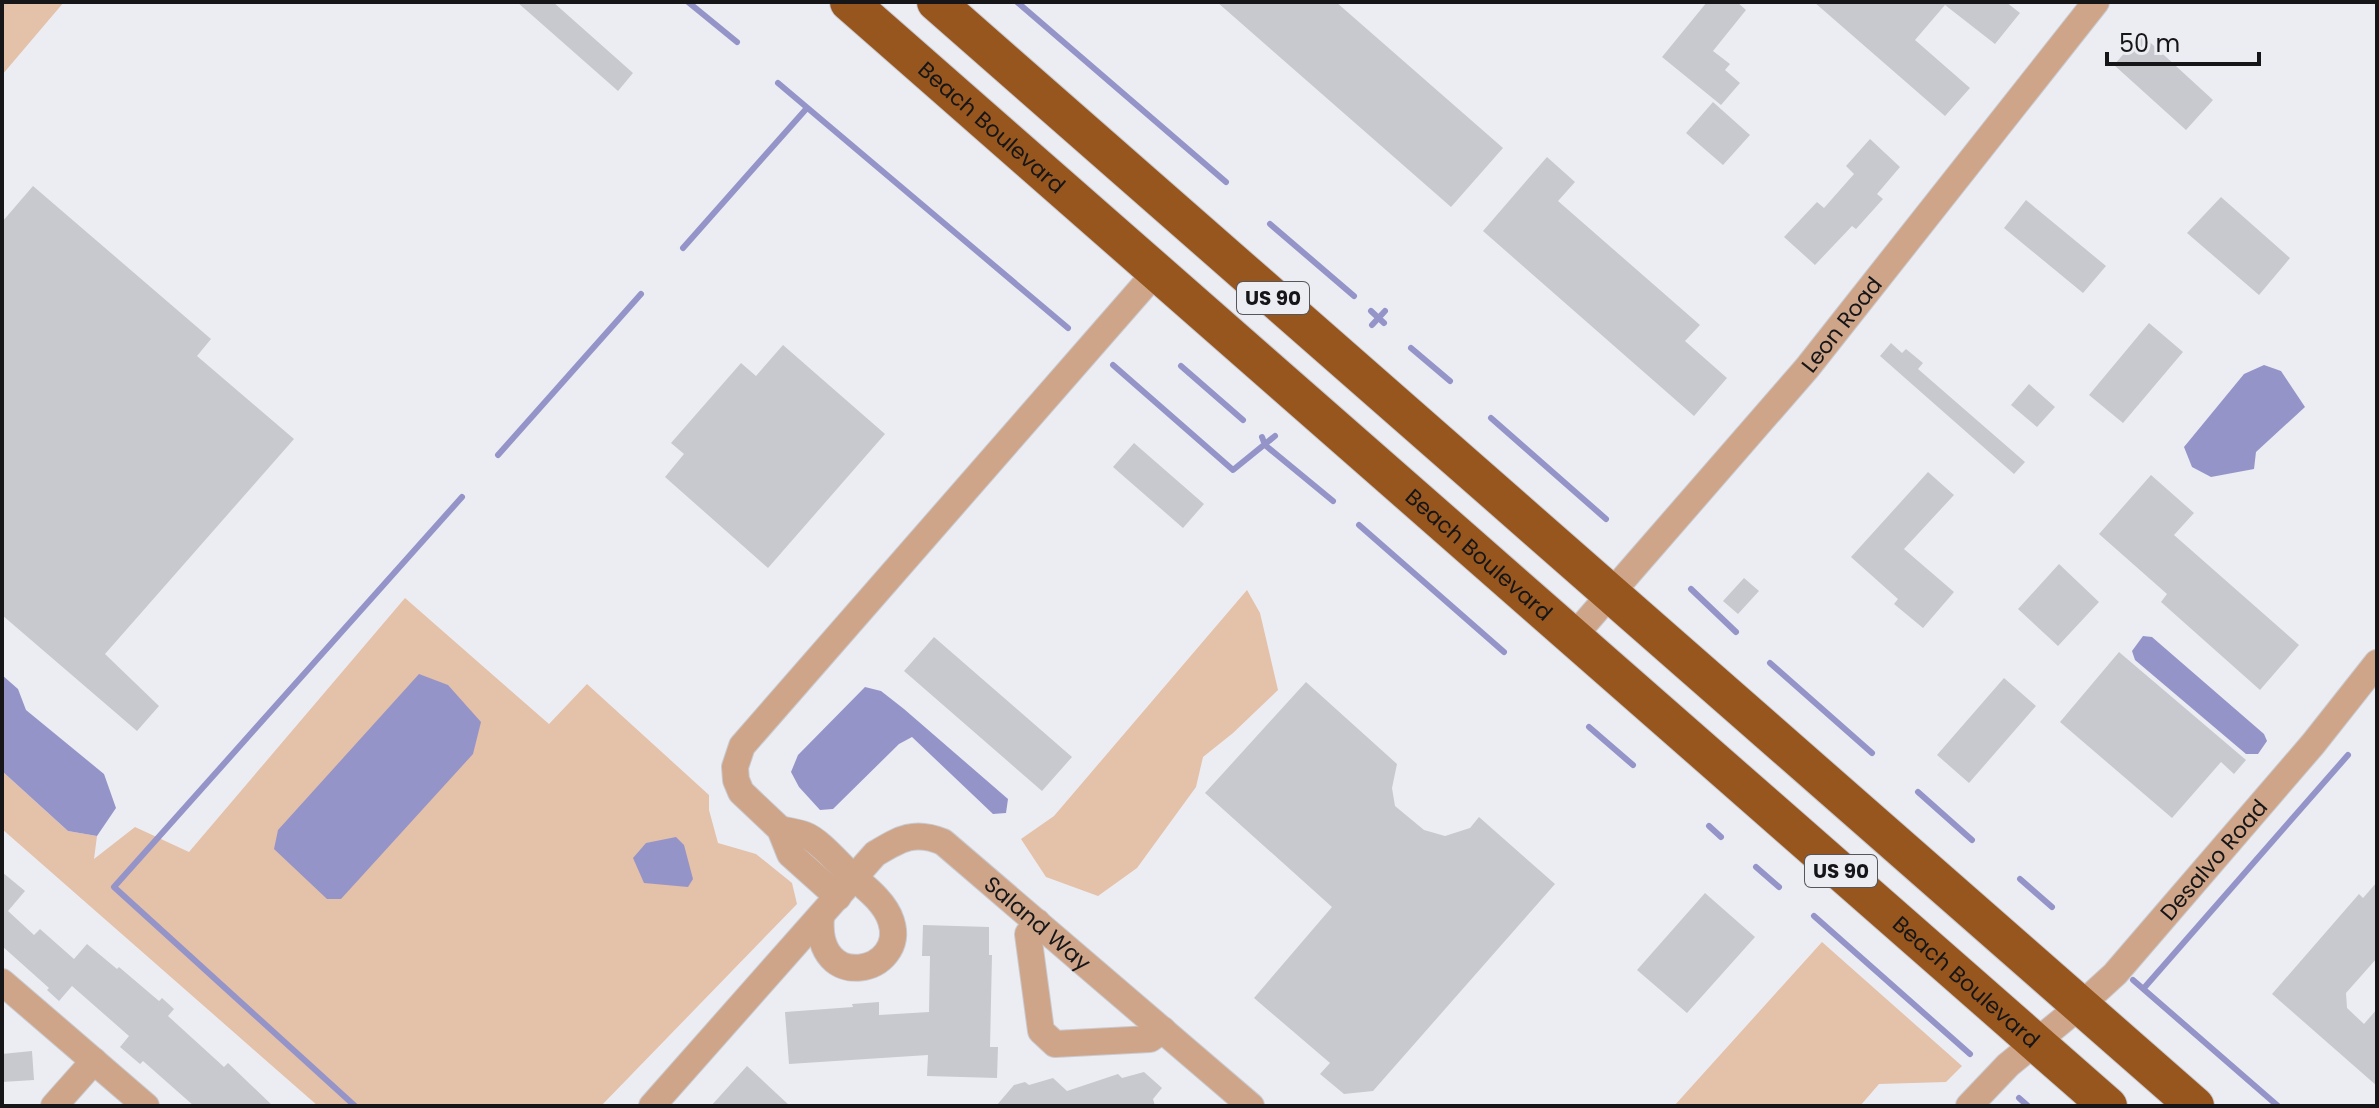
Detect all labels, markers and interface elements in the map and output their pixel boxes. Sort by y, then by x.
scale bar [2107,16,2259,66]
text: 50 m [2119,27,2180,60]
street label: Beach Boulevard [912,54,1072,200]
street label: Leon Road [1794,270,1889,379]
road number: US 90 [1237,282,1309,314]
street label: Beach Boulevard [1399,481,1559,628]
street label: Desalvo Road [2153,792,2274,927]
road number: US 90 [1805,855,1877,887]
street label: Saland Way [978,869,1098,978]
street label: Beach Boulevard [1886,909,2047,1055]

